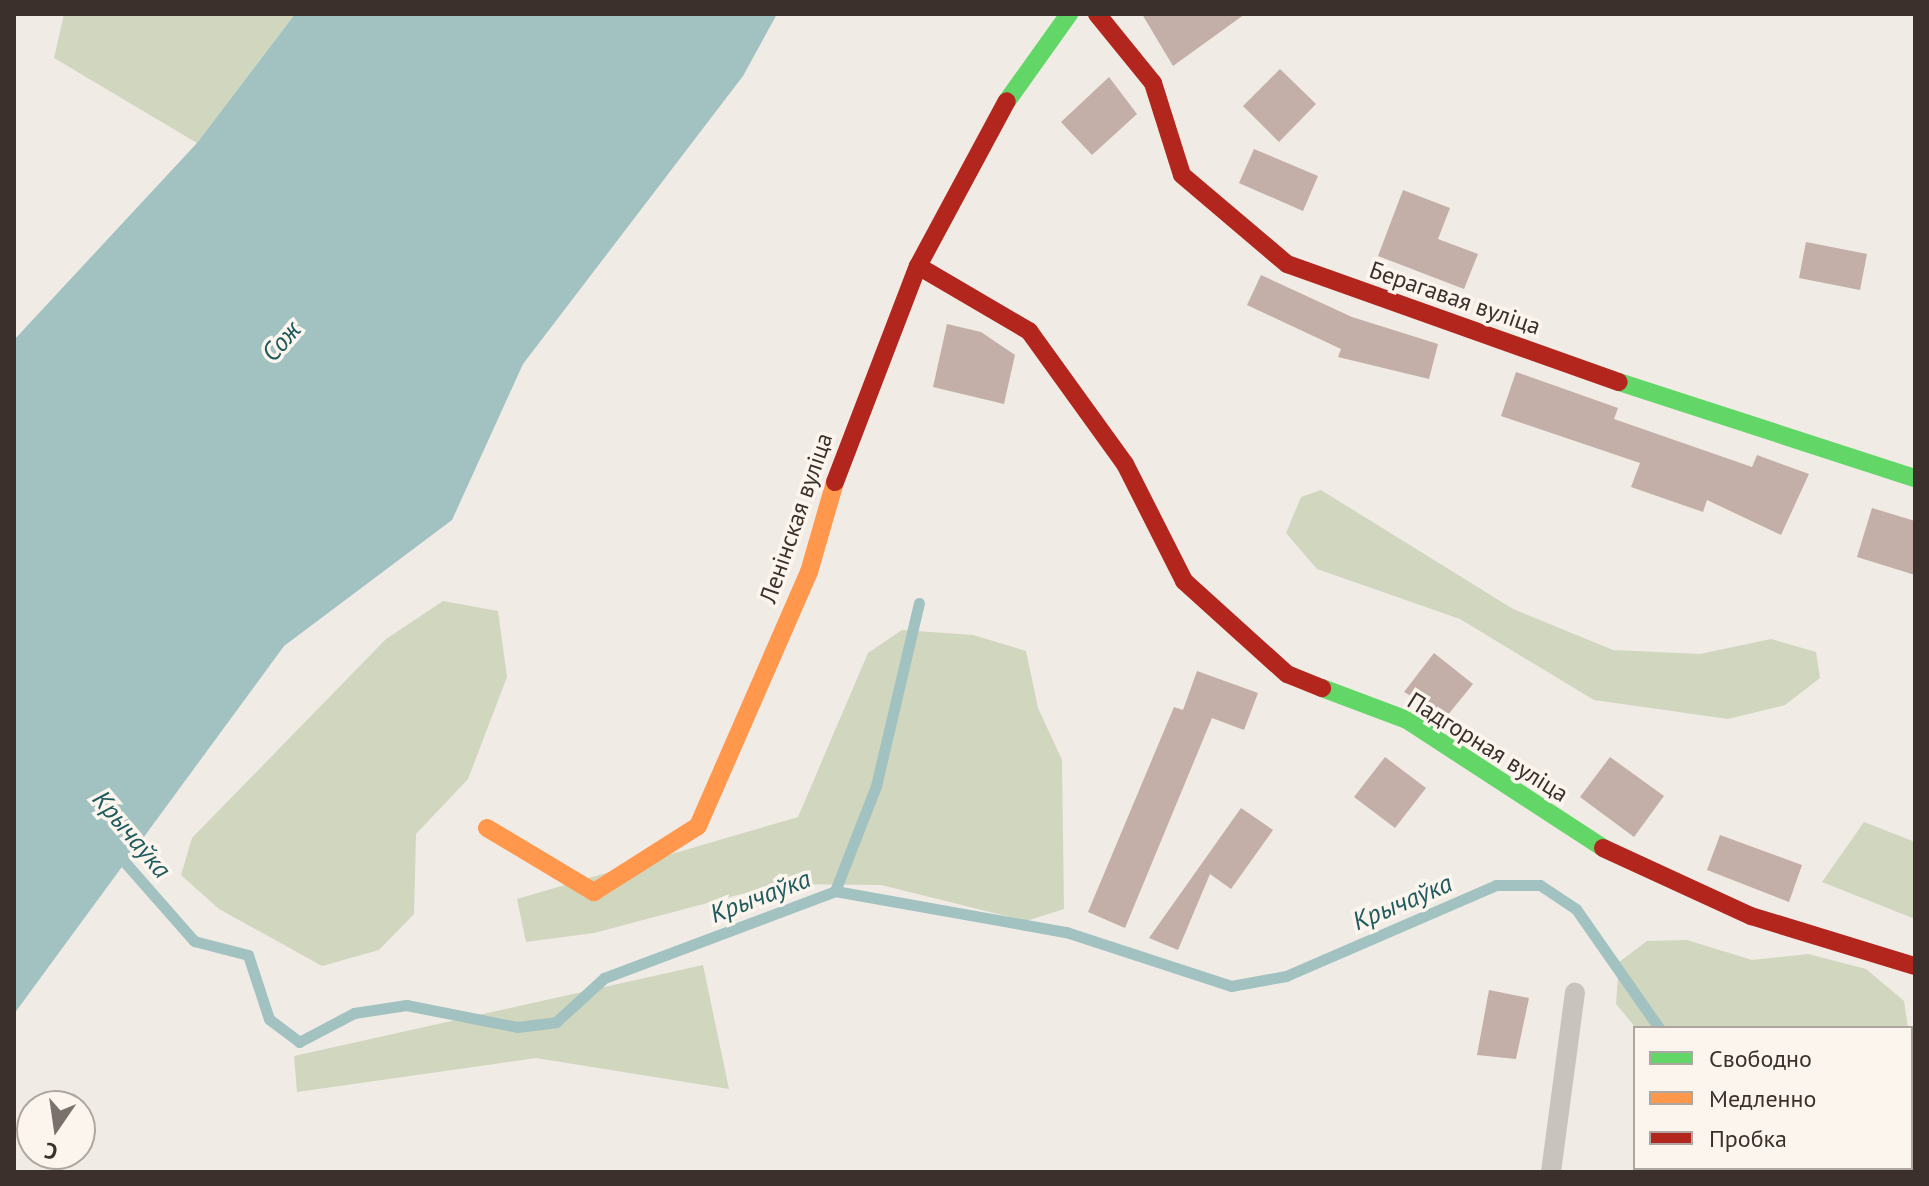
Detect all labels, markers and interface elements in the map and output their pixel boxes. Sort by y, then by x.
street label: Берагавая вуліца [1366,255,1544,341]
water label: Сож [255,314,307,368]
street label: Ленінская вуліца [753,429,839,607]
street label: Падгорная вуліца [1402,686,1574,808]
water label: Крычаўка [86,784,178,884]
water label: Крычаўка [705,863,815,929]
water label: Крычаўка [1348,867,1456,937]
legend [1633,1026,1913,1170]
text: Свободно [1709,1043,1812,1074]
text: Медленно [1709,1083,1816,1114]
north arrow [16,1090,96,1170]
text: Пробка [1709,1123,1787,1154]
text: С [42,1136,60,1166]

